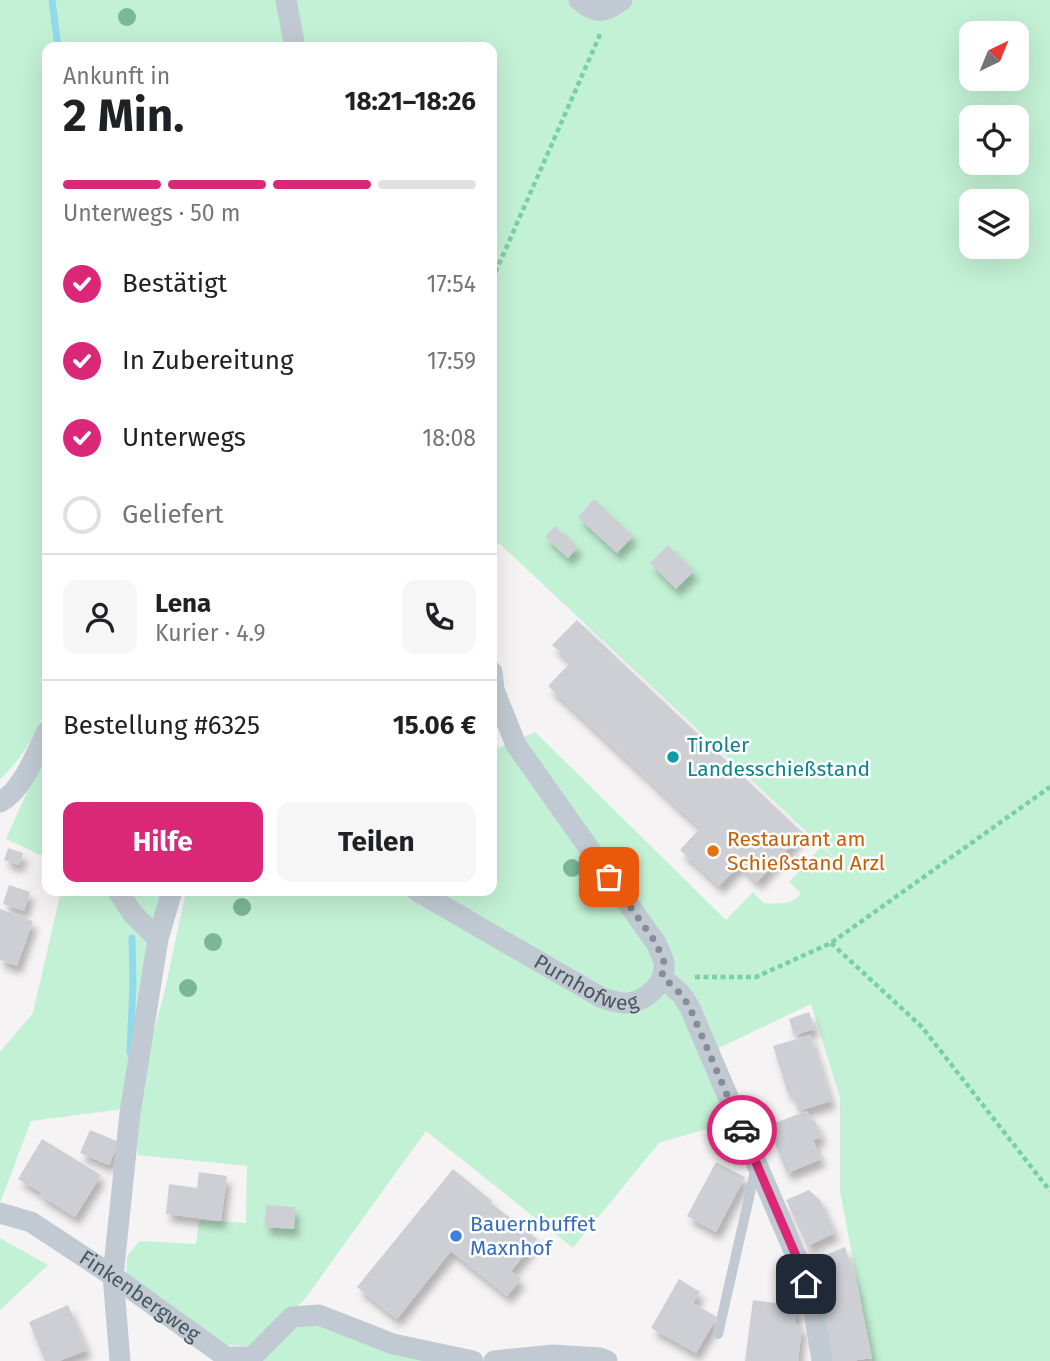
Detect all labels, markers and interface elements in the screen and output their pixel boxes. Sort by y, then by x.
north arrow [959,21,1029,91]
map controls [959,21,1029,259]
text: Ankunft in [63,62,170,90]
text: 18:21–18:26 [344,86,476,117]
text: 2 Min. [63,88,184,143]
button: locate [959,105,1029,175]
button: layers [959,189,1029,259]
text: Unterwegs · 50 m [63,199,241,227]
icon: check [63,265,101,303]
text: Bestätigt [122,268,227,299]
text: 17:54 [426,270,476,298]
icon: check [63,342,101,380]
text: In Zubereitung [122,345,294,376]
text: 17:59 [427,347,476,375]
icon: check [63,419,101,457]
text: Unterwegs [122,422,246,453]
text: 18:08 [422,424,476,452]
text: Geliefert [122,499,224,530]
button: person [63,580,137,654]
button: phone [402,580,476,654]
text: Lena [155,588,211,619]
text: Kurier · 4.9 [155,619,265,647]
text: Bestellung #6325 [63,710,260,741]
text: 15.06 € [393,710,476,741]
place label: Tiroler Landesschießstand [687,732,870,782]
marker: Tiroler Landesschießstand [665,749,681,765]
button: Hilfe [63,802,263,882]
button: Teilen [277,802,476,882]
place label: Restaurant am Schießstand Arzl [727,826,885,876]
marker: Restaurant am Schießstand Arzl [705,843,721,859]
pin [579,847,639,907]
icon: bag [590,858,628,896]
street label: Purnhofweg [529,948,642,1016]
courier [707,1095,777,1165]
icon: car [723,1111,761,1149]
place label: Bauernbuffet Maxnhof [470,1211,596,1261]
marker: Bauernbuffet Maxnhof [448,1228,464,1244]
street label: Finkenbergweg [74,1244,206,1348]
pin [776,1254,836,1314]
icon: home [787,1265,825,1303]

